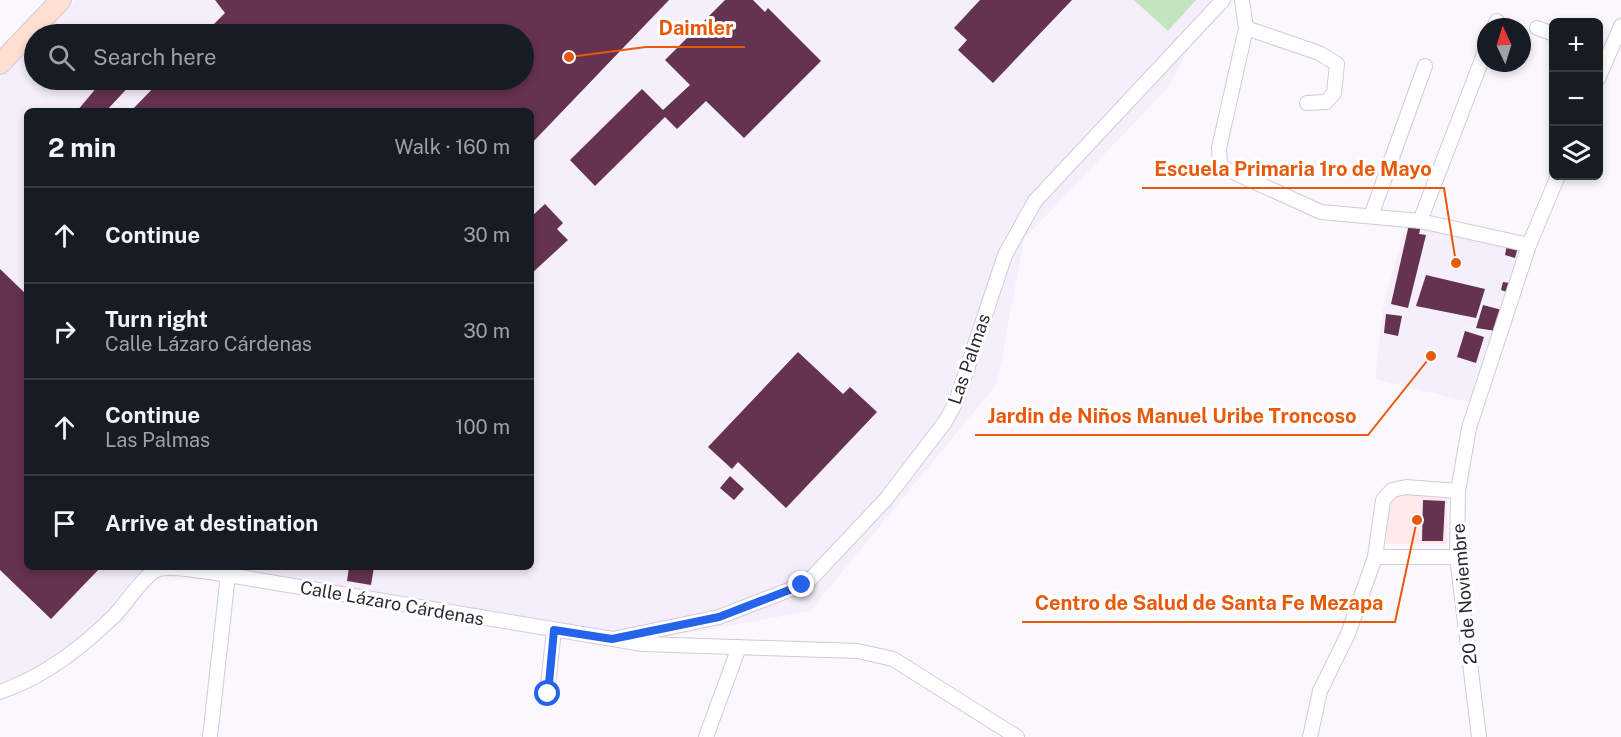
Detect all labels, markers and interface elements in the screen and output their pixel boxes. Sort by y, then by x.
callout: Daimler [646,9,745,47]
text: Daimler [659,16,733,40]
north arrow [1477,18,1531,72]
map controls [1549,18,1603,180]
button: + [1549,18,1603,72]
search box [24,24,534,90]
icon: search [45,41,78,74]
text: Search here [93,44,217,70]
button: − [1549,72,1603,126]
button: layers [1549,126,1603,180]
text: 2 min [48,132,116,163]
text: Walk · 160 m [395,135,510,159]
callout: Escuela Primaria 1ro de Mayo [1142,150,1444,188]
text: Escuela Primaria 1ro de Mayo [1154,157,1432,181]
icon: ahead [48,219,81,252]
text: Continue [105,222,200,248]
text: 30 m [463,223,510,247]
text: Turn right [105,306,208,332]
street label: Las Palmas [944,311,994,407]
icon: right [48,315,81,348]
text: 30 m [463,319,510,343]
text: Calle Lázaro Cárdenas [105,332,312,356]
callout: Jardin de Niños Manuel Uribe Troncoso [975,397,1368,435]
text: Continue [105,402,200,428]
text: Jardin de Niños Manuel Uribe Troncoso [987,404,1357,428]
icon: ahead [48,411,81,444]
text: 100 m [455,415,510,439]
text: Las Palmas [105,428,210,452]
icon: arrive [48,507,81,540]
text: Arrive at destination [105,510,318,536]
street label: 20 de Noviembre [1447,523,1481,665]
route end [788,571,814,597]
street label: Calle Lázaro Cárdenas [298,576,486,630]
callout: Centro de Salud de Santa Fe Mezapa [1022,584,1395,622]
text: Centro de Salud de Santa Fe Mezapa [1035,591,1383,615]
route start [534,680,560,706]

